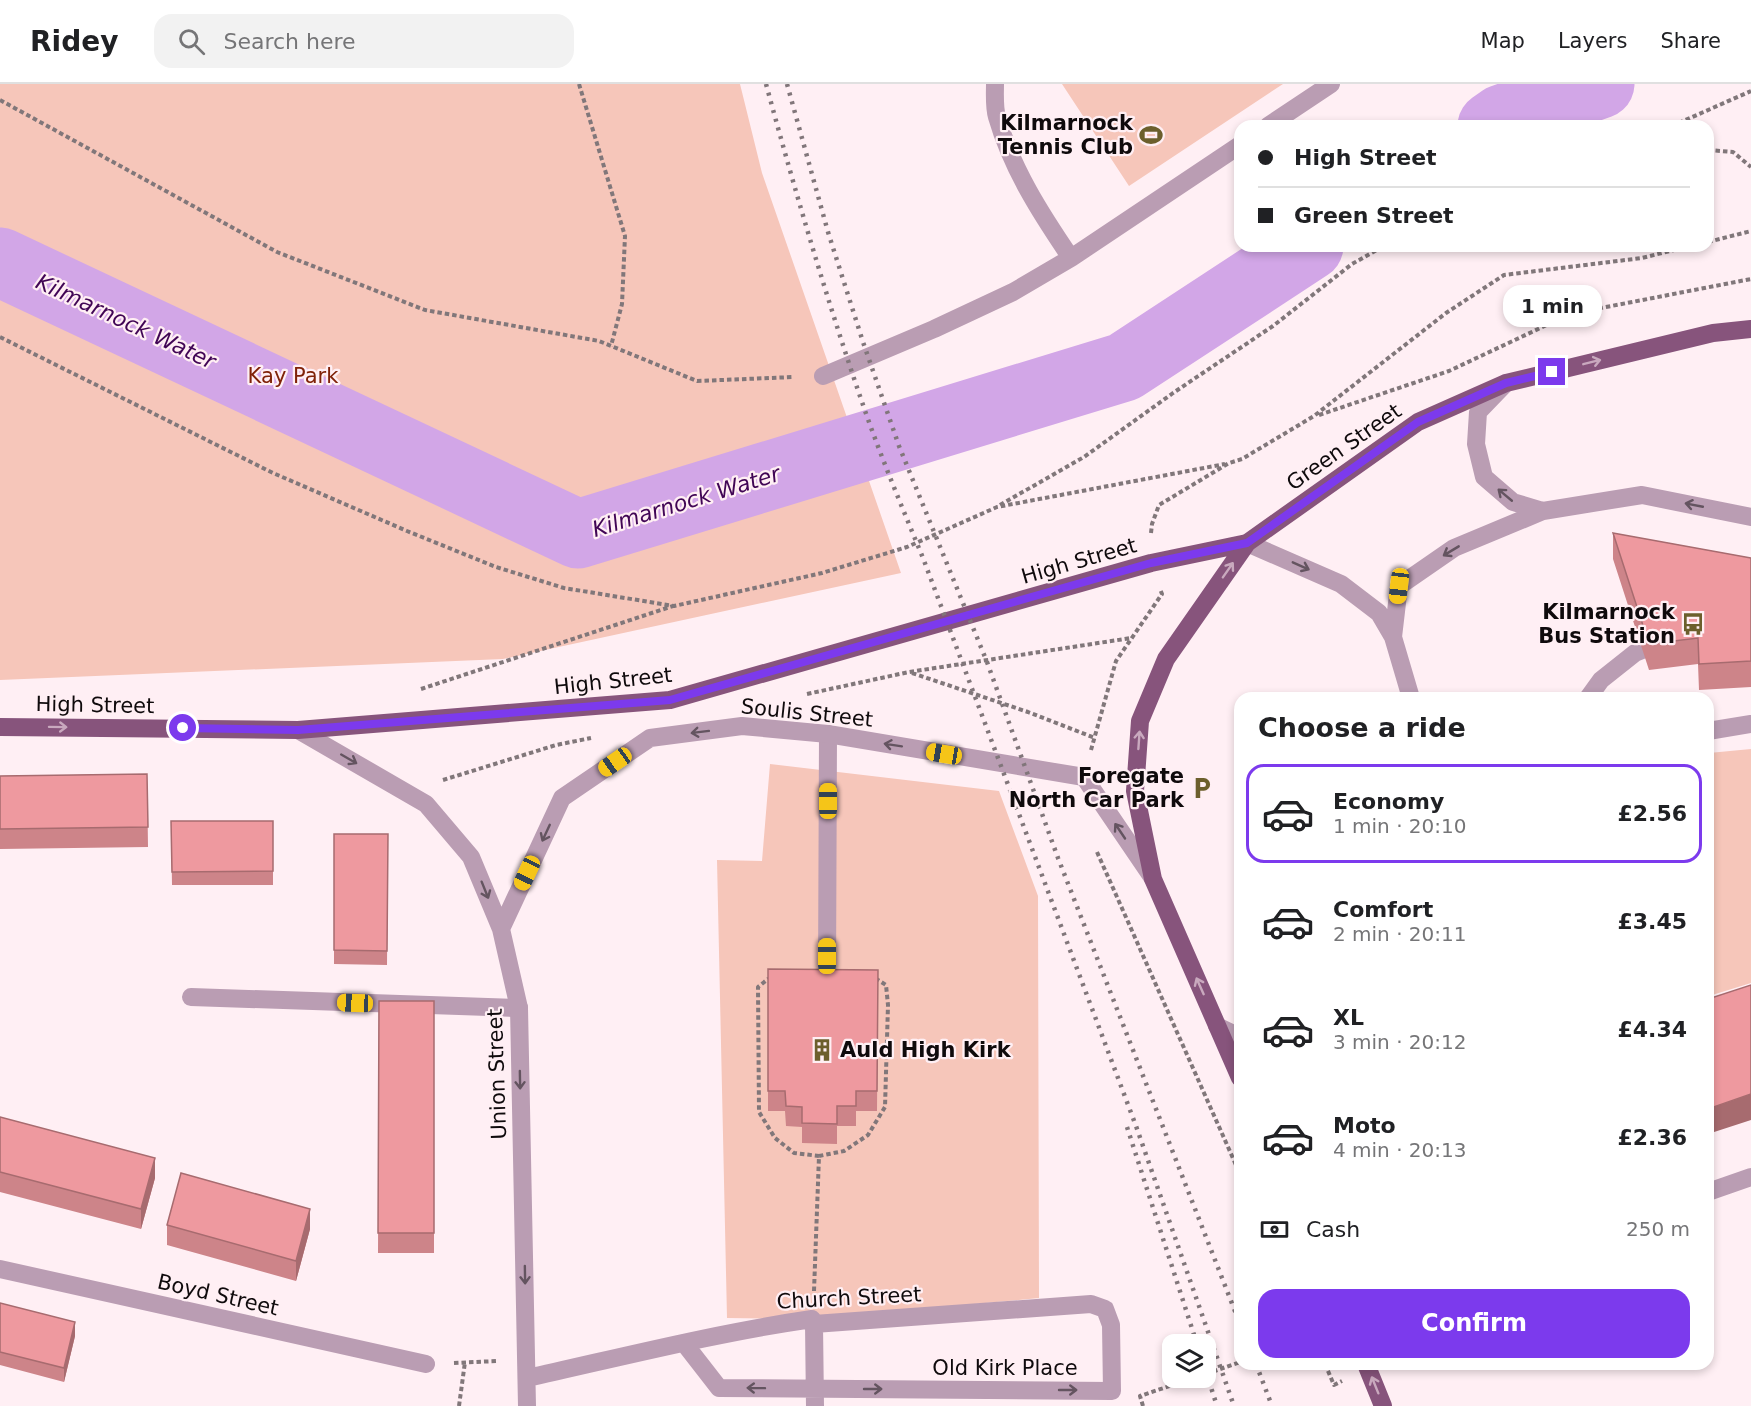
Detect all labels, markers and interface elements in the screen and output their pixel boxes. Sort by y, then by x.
search box [154,14,574,68]
text: Ridey [30,25,118,58]
icon: search [175,25,208,58]
text: Search here [223,29,356,54]
text: Map [1481,29,1525,53]
text: Layers [1558,29,1627,53]
text: Share [1660,29,1721,53]
place label: Kilmarnock Tennis Club [998,111,1134,159]
sports icon: Kilmarnock Tennis Club [1138,122,1164,148]
text: High Street [1294,145,1437,170]
text: Green Street [1294,203,1454,228]
water label: Kilmarnock Water [32,269,221,375]
callout: 1 min [1502,285,1602,327]
text: 1 min [1521,294,1584,318]
one-way arrow [1582,356,1601,368]
route end [1538,358,1565,385]
park label: Kay Park [248,364,339,388]
street label: Green Street [1282,399,1406,495]
water label: Kilmarnock Water [589,460,785,542]
one-way arrow [1498,488,1513,502]
one-way arrow [1684,499,1704,510]
street label: High Street [1019,533,1139,589]
one-way arrow [1443,545,1460,557]
one-way arrow [1291,560,1309,572]
one-way arrow [1222,562,1234,578]
car [1388,567,1410,605]
place label: Kilmarnock Bus Station [1538,600,1676,648]
bus stop icon: Kilmarnock Bus Station [1680,611,1706,637]
street label: High Street [553,663,673,699]
street label: High Street [35,692,155,718]
street label: Soulis Street [740,694,874,732]
text: Choose a ride [1258,712,1466,743]
route start [169,714,196,741]
one-way arrow [48,721,68,733]
one-way arrow [691,726,710,737]
one-way arrow [1133,730,1144,750]
one-way arrow [884,740,904,751]
car [925,742,963,766]
car [595,744,635,780]
one-way arrow [340,753,357,765]
place label: Foregate North Car Park [1009,764,1185,812]
parking icon: Foregate North Car Park [1189,775,1215,801]
car [819,783,837,819]
icon: car [1261,787,1315,841]
text: Economy [1333,789,1444,814]
text: £2.56 [1617,801,1687,826]
text: 1 min · 20:10 [1333,814,1467,838]
one-way arrow [540,823,552,841]
one-way arrow [1114,823,1126,839]
car [511,853,543,893]
one-way arrow [480,880,491,899]
icon: car [1261,895,1315,949]
text: Comfort [1333,897,1433,922]
text: £3.45 [1617,909,1687,934]
text: 2 min · 20:11 [1333,922,1467,946]
car [818,938,836,974]
one-way arrow [1194,977,1205,996]
car [337,993,373,1013]
icon: car [1261,1003,1315,1057]
text: XL [1333,1005,1364,1030]
street label: Union Street [483,1008,511,1140]
text: £4.34 [1617,1017,1687,1042]
text: 3 min · 20:12 [1333,1030,1467,1054]
building icon: Auld High Kirk [809,1037,835,1063]
place label: Auld High Kirk [840,1038,1012,1062]
one-way arrow [515,1070,526,1090]
icon: car [1261,1111,1315,1165]
text: Moto [1333,1113,1396,1138]
text: £2.36 [1617,1125,1687,1150]
text: 4 min · 20:13 [1333,1138,1467,1162]
icon: cash [1258,1213,1291,1246]
text: Cash [1306,1217,1360,1242]
text: 250 m [1626,1217,1690,1241]
one-way arrow [520,1264,531,1284]
street label: Boyd Street [155,1269,281,1321]
street label: Church Street [776,1282,922,1314]
button: Confirm [1258,1289,1690,1358]
map controls [1162,1334,1216,1388]
button: layers [1162,1334,1216,1388]
street label: Old Kirk Place [932,1356,1078,1380]
one-way arrow [1368,1376,1379,1394]
one-way arrow [747,1382,767,1394]
one-way arrow [863,1383,883,1395]
one-way arrow [1058,1384,1078,1396]

